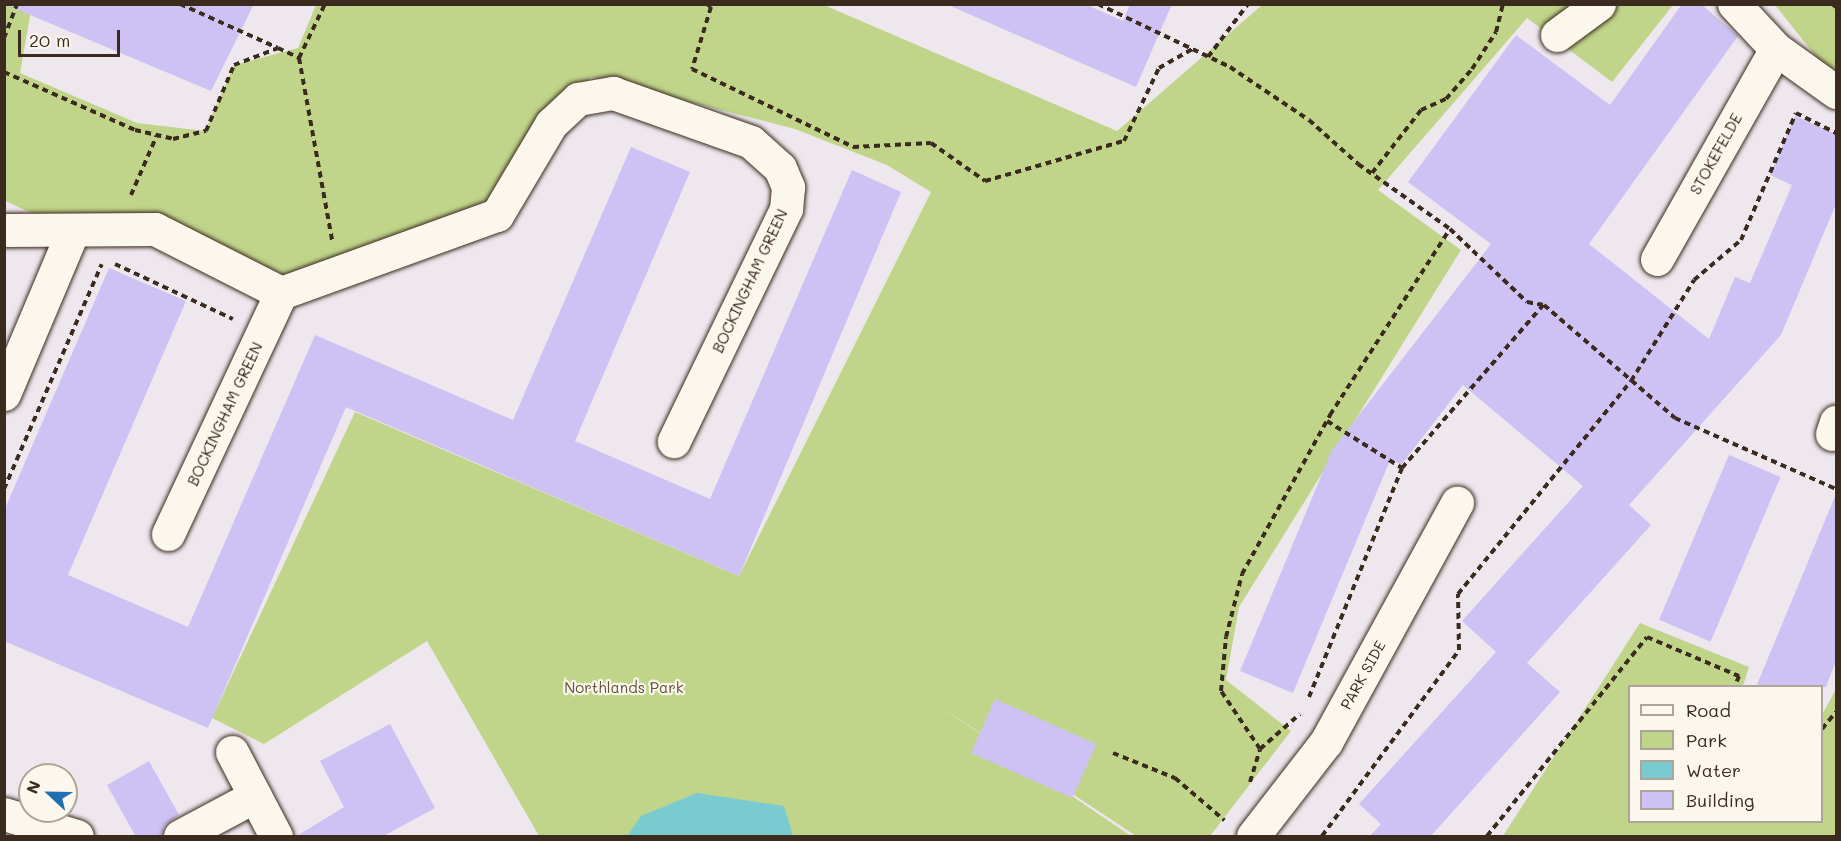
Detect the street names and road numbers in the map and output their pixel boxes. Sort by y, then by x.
street label: STOKEFELDE [1686,110,1746,198]
street label: BOCKINGHAM GREEN [709,206,791,356]
street label: BOCKINGHAM GREEN [184,339,266,489]
street label: PARK SIDE [1337,637,1389,713]

